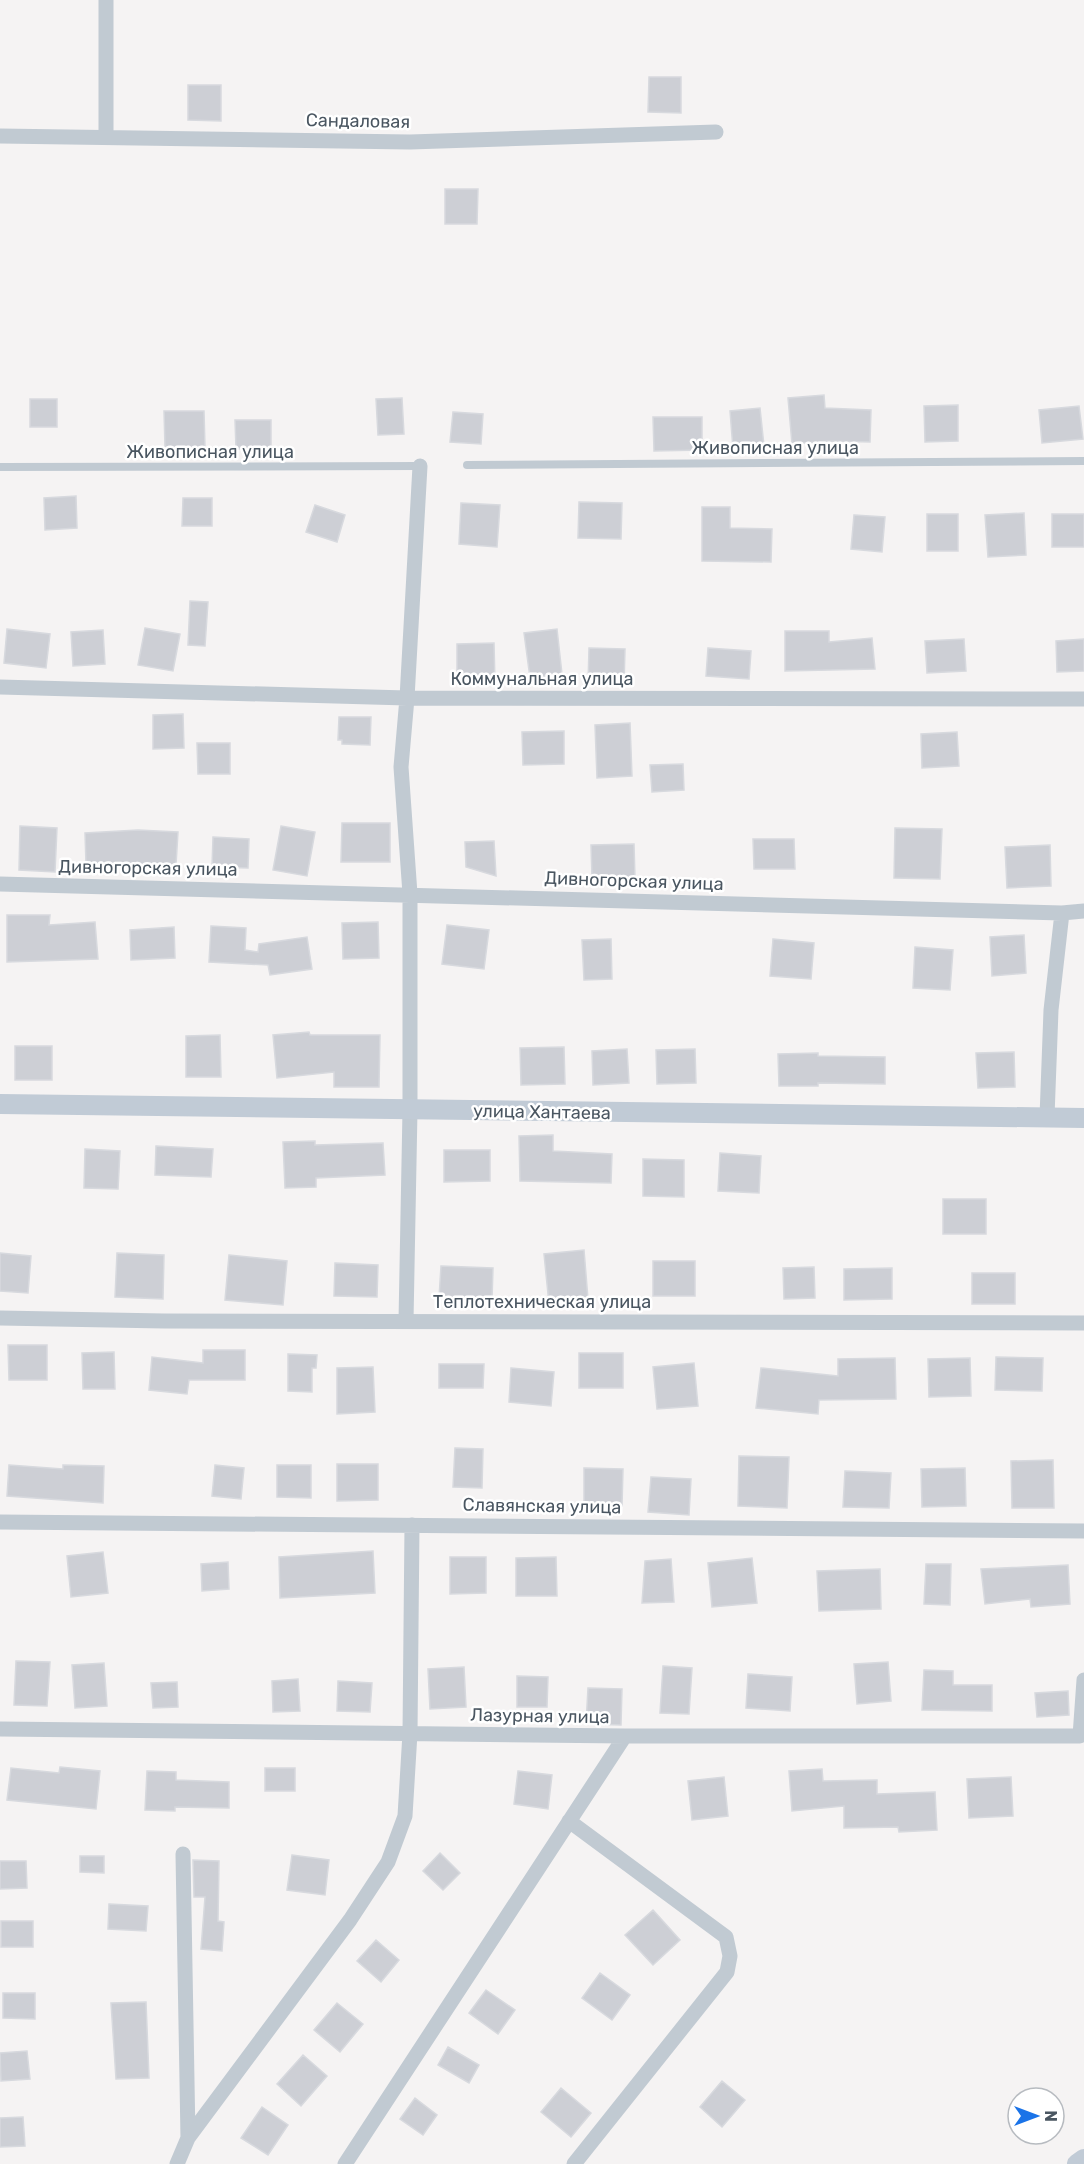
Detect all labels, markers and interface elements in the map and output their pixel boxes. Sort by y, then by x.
street label: Сандаловая [306,109,410,133]
street label: Живописная улица [691,437,859,459]
street label: Живописная улица [126,441,294,463]
street label: Коммунальная улица [451,668,633,690]
street label: Дивногорская улица [58,855,238,881]
street label: Дивногорская улица [544,867,724,895]
street label: улица Хантаева [473,1100,611,1124]
street label: Теплотехническая улица [433,1291,651,1313]
street label: Славянская улица [462,1494,622,1518]
street label: Лазурная улица [470,1704,610,1728]
north arrow [1006,2086,1066,2146]
text: N [1041,2110,1060,2122]

